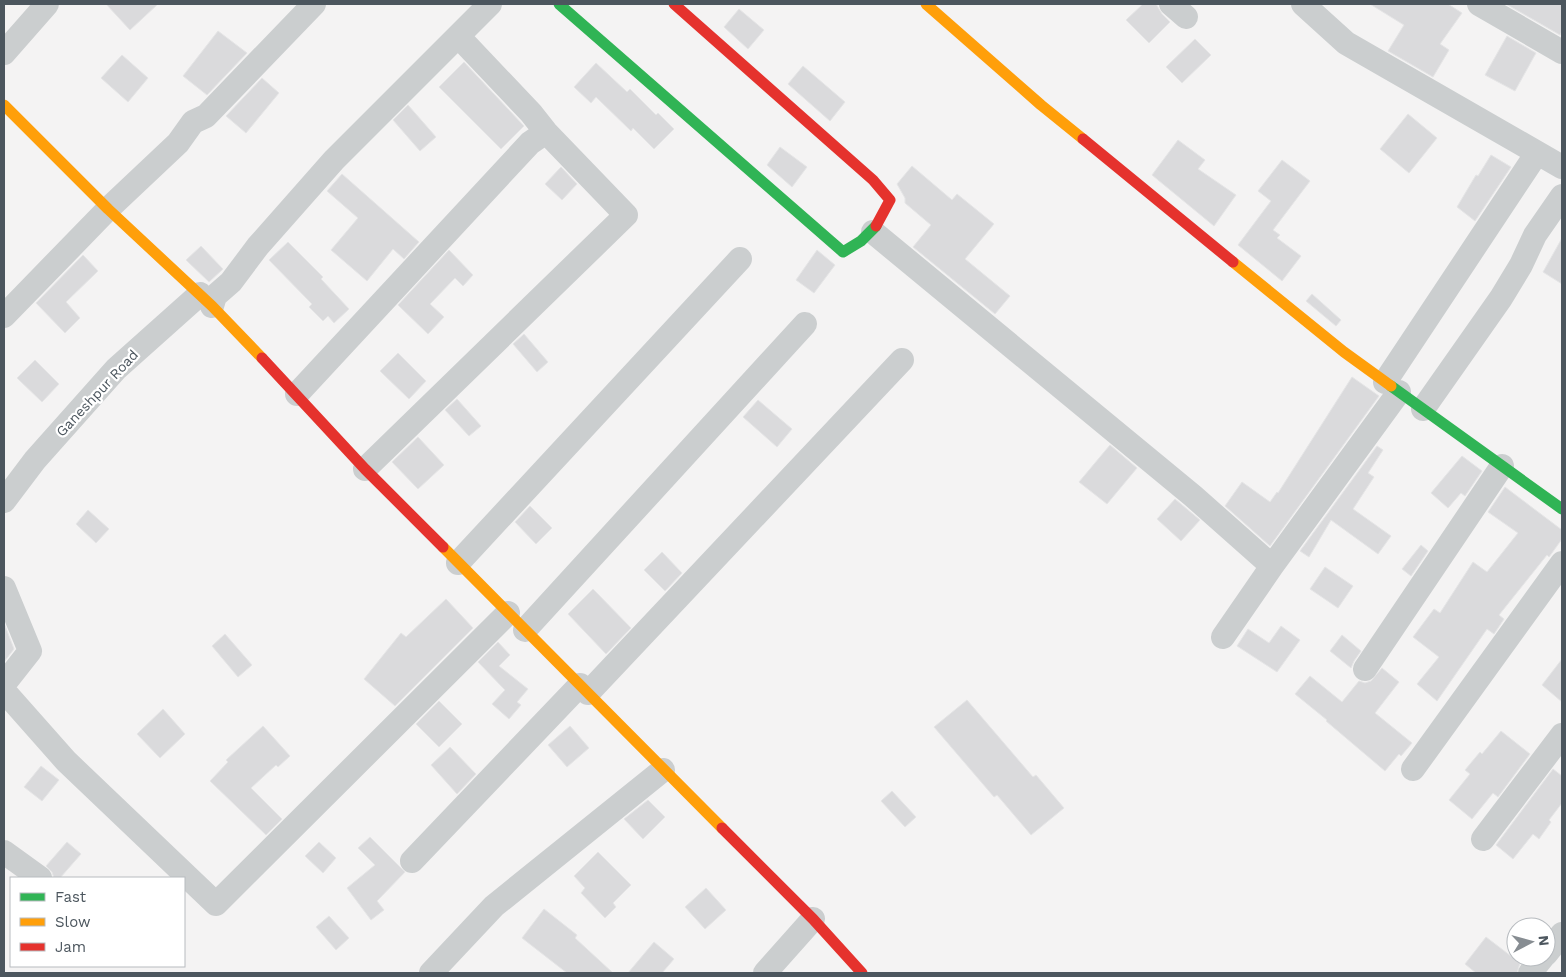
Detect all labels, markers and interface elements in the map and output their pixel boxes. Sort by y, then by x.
street label: Ganeshpur Road [53,346,141,440]
legend [10,877,185,967]
text: Fast [55,888,87,906]
text: Slow [55,913,91,931]
north arrow [1506,917,1556,967]
text: N [1535,935,1552,947]
text: Jam [55,938,86,956]

